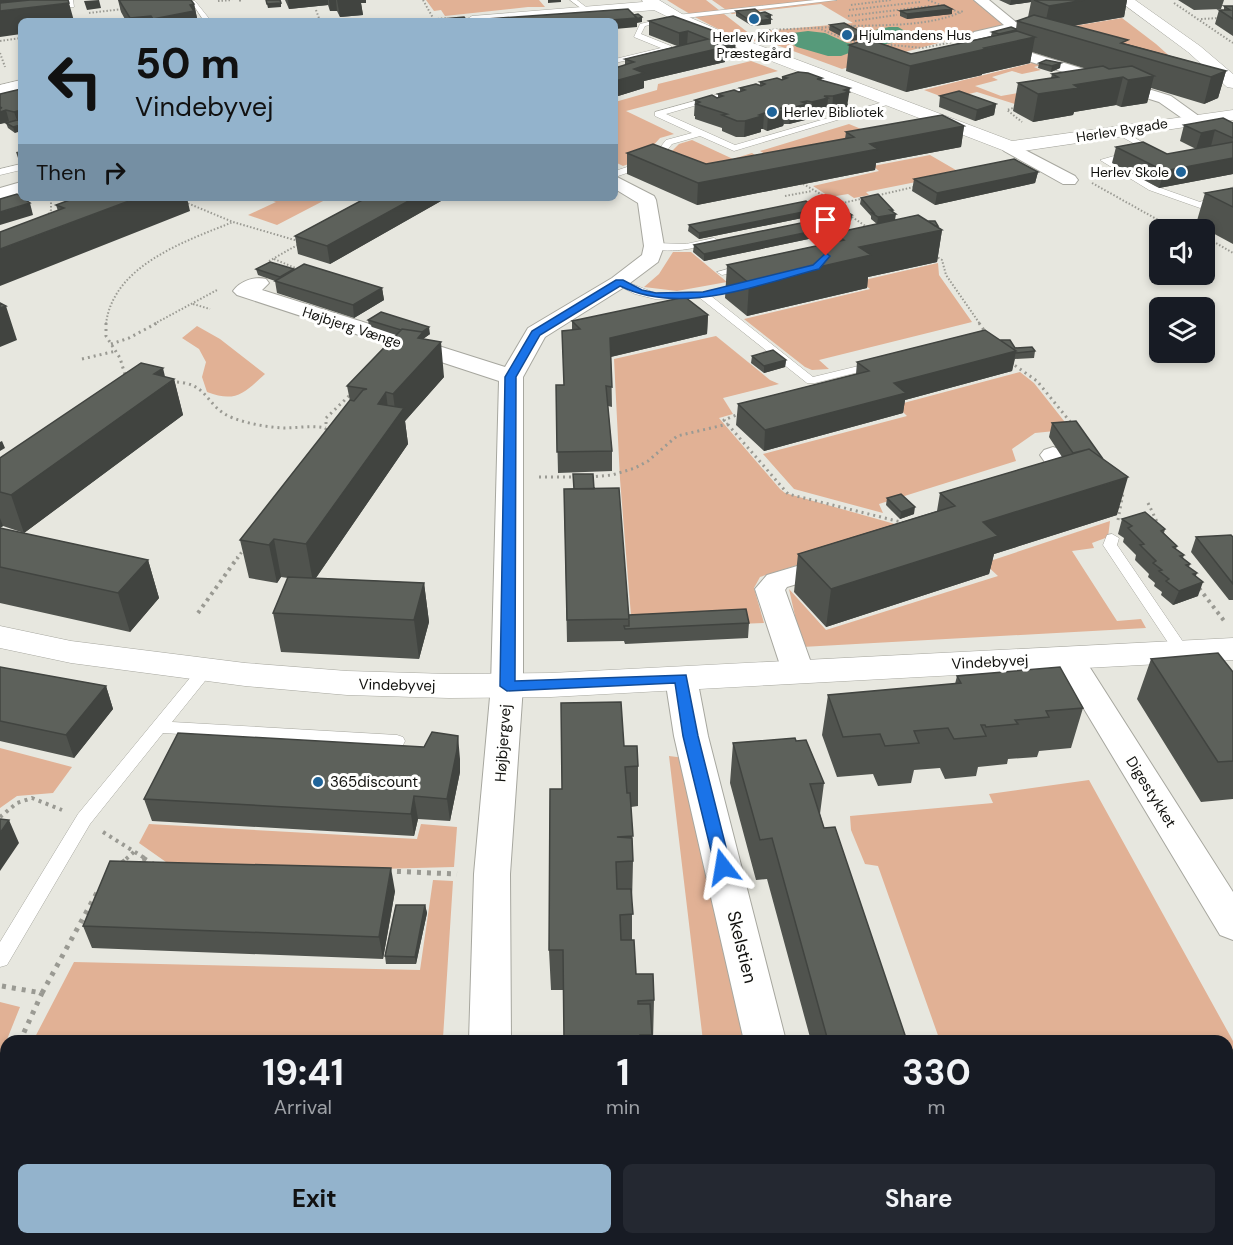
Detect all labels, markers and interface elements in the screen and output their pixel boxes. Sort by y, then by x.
marker: Herlev Kirkes Præstegård [747,12,761,26]
place label: Hjulmandens Hus [859,26,971,44]
place label: Herlev Kirkes Præstegård [713,28,795,62]
marker: Hjulmandens Hus [840,28,854,42]
text: 50 m [135,36,240,91]
icon: left [36,42,114,120]
text: Vindebyvej [135,89,274,124]
place label: Herlev Bibliotek [784,103,884,121]
marker: Herlev Bibliotek [765,105,779,119]
street label: Herlev Bygade [1075,114,1169,146]
icon: right [98,156,131,189]
text: Then [36,158,86,187]
place label: Herlev Skole [1090,163,1169,181]
marker: Herlev Skole [1174,165,1188,179]
pin [800,194,851,256]
icon: arrive [809,203,842,236]
map controls [1149,219,1215,363]
button: sound [1149,219,1215,285]
button: layers [1149,297,1215,363]
street label: Højbjerg Vænge [300,303,404,351]
street label: Vindebyvej [951,650,1029,674]
street label: Vindebyvej [358,674,436,696]
street label: Højbjergvej [490,703,516,783]
street label: Digestykket [1121,753,1181,832]
place label: 365discount [330,772,418,792]
marker: 365discount [311,775,325,789]
position arrow [691,835,755,899]
street label: Skelstien [721,908,763,986]
text: 19:41 [262,1049,344,1096]
text: 1 [616,1049,629,1096]
text: 330 [902,1049,971,1096]
text: Arrival [274,1094,332,1120]
text: min [606,1094,640,1120]
text: m [928,1094,945,1120]
button: Exit [18,1164,611,1233]
button: Share [623,1164,1215,1233]

